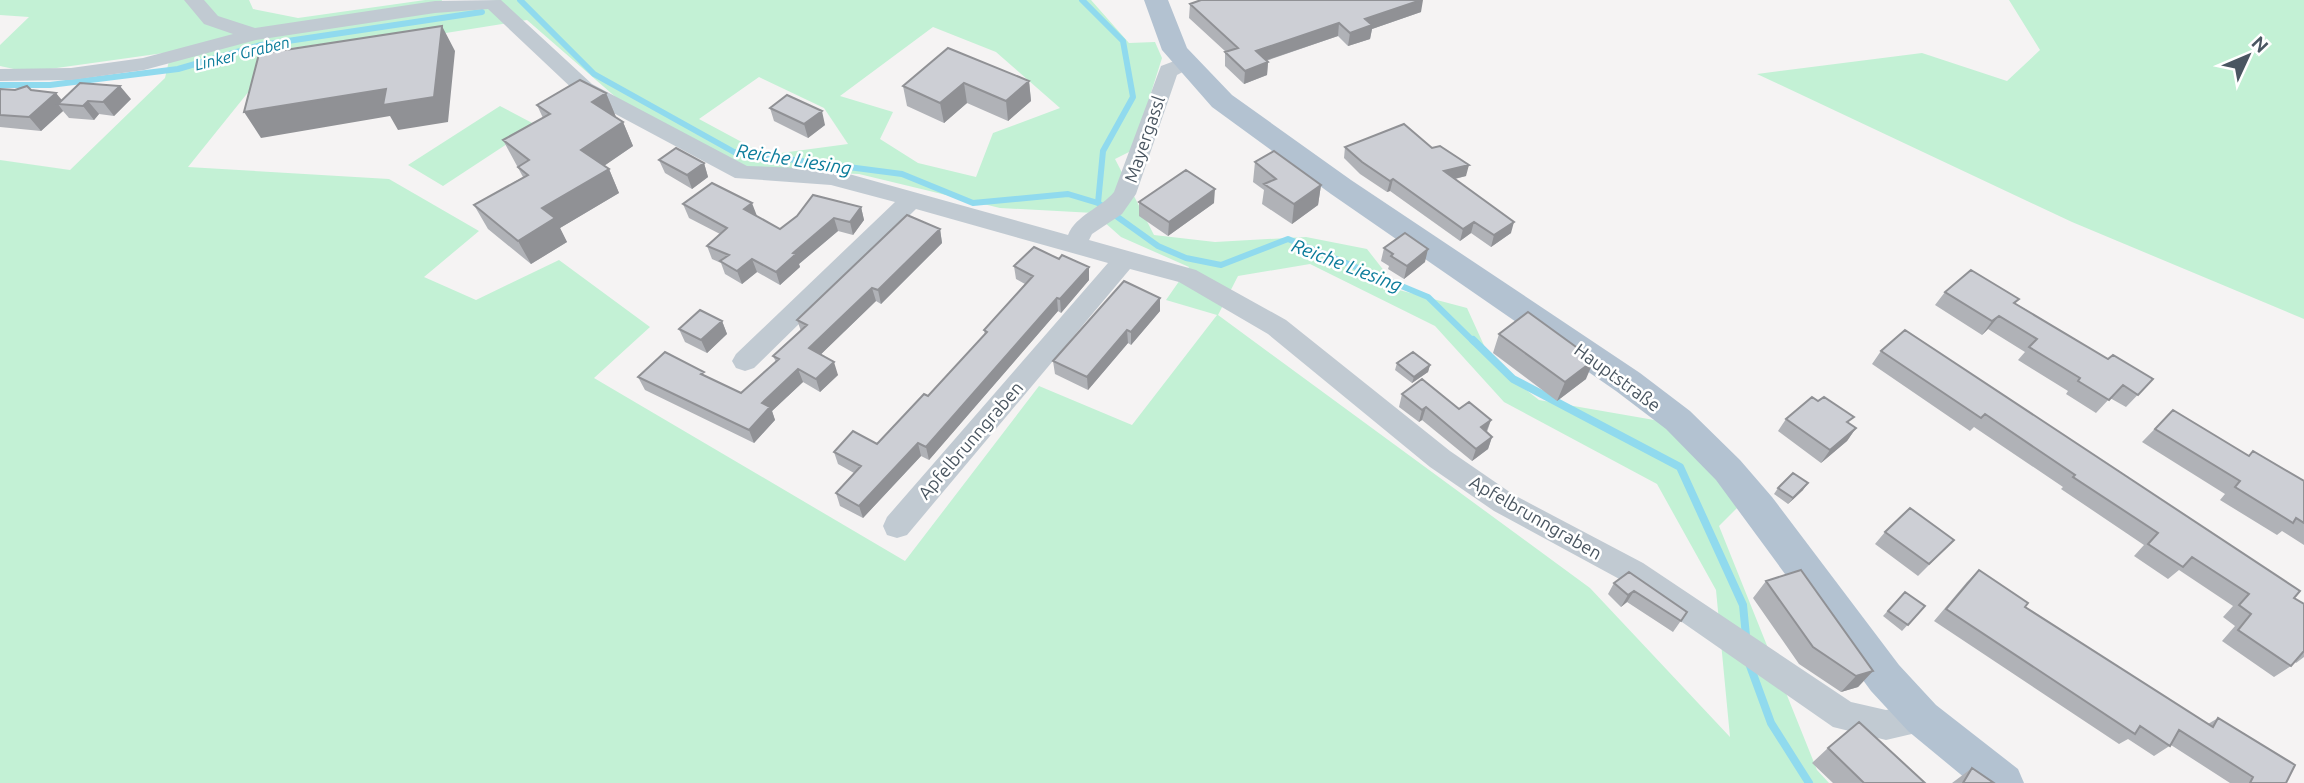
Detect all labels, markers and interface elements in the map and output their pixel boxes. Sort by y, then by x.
north arrow [2213,21,2283,91]
text: N [2247,31,2273,57]
water label: Linker Graben [193,32,291,74]
street label: Mayergassl [1120,93,1168,185]
water label: Reiche Liesing [735,139,853,179]
water label: Reiche Liesing [1289,234,1405,296]
street label: Hauptstraße [1571,339,1665,415]
street label: Apfelbrunngraben [914,377,1026,503]
street label: Apfelbrunngraben [1466,471,1606,563]

